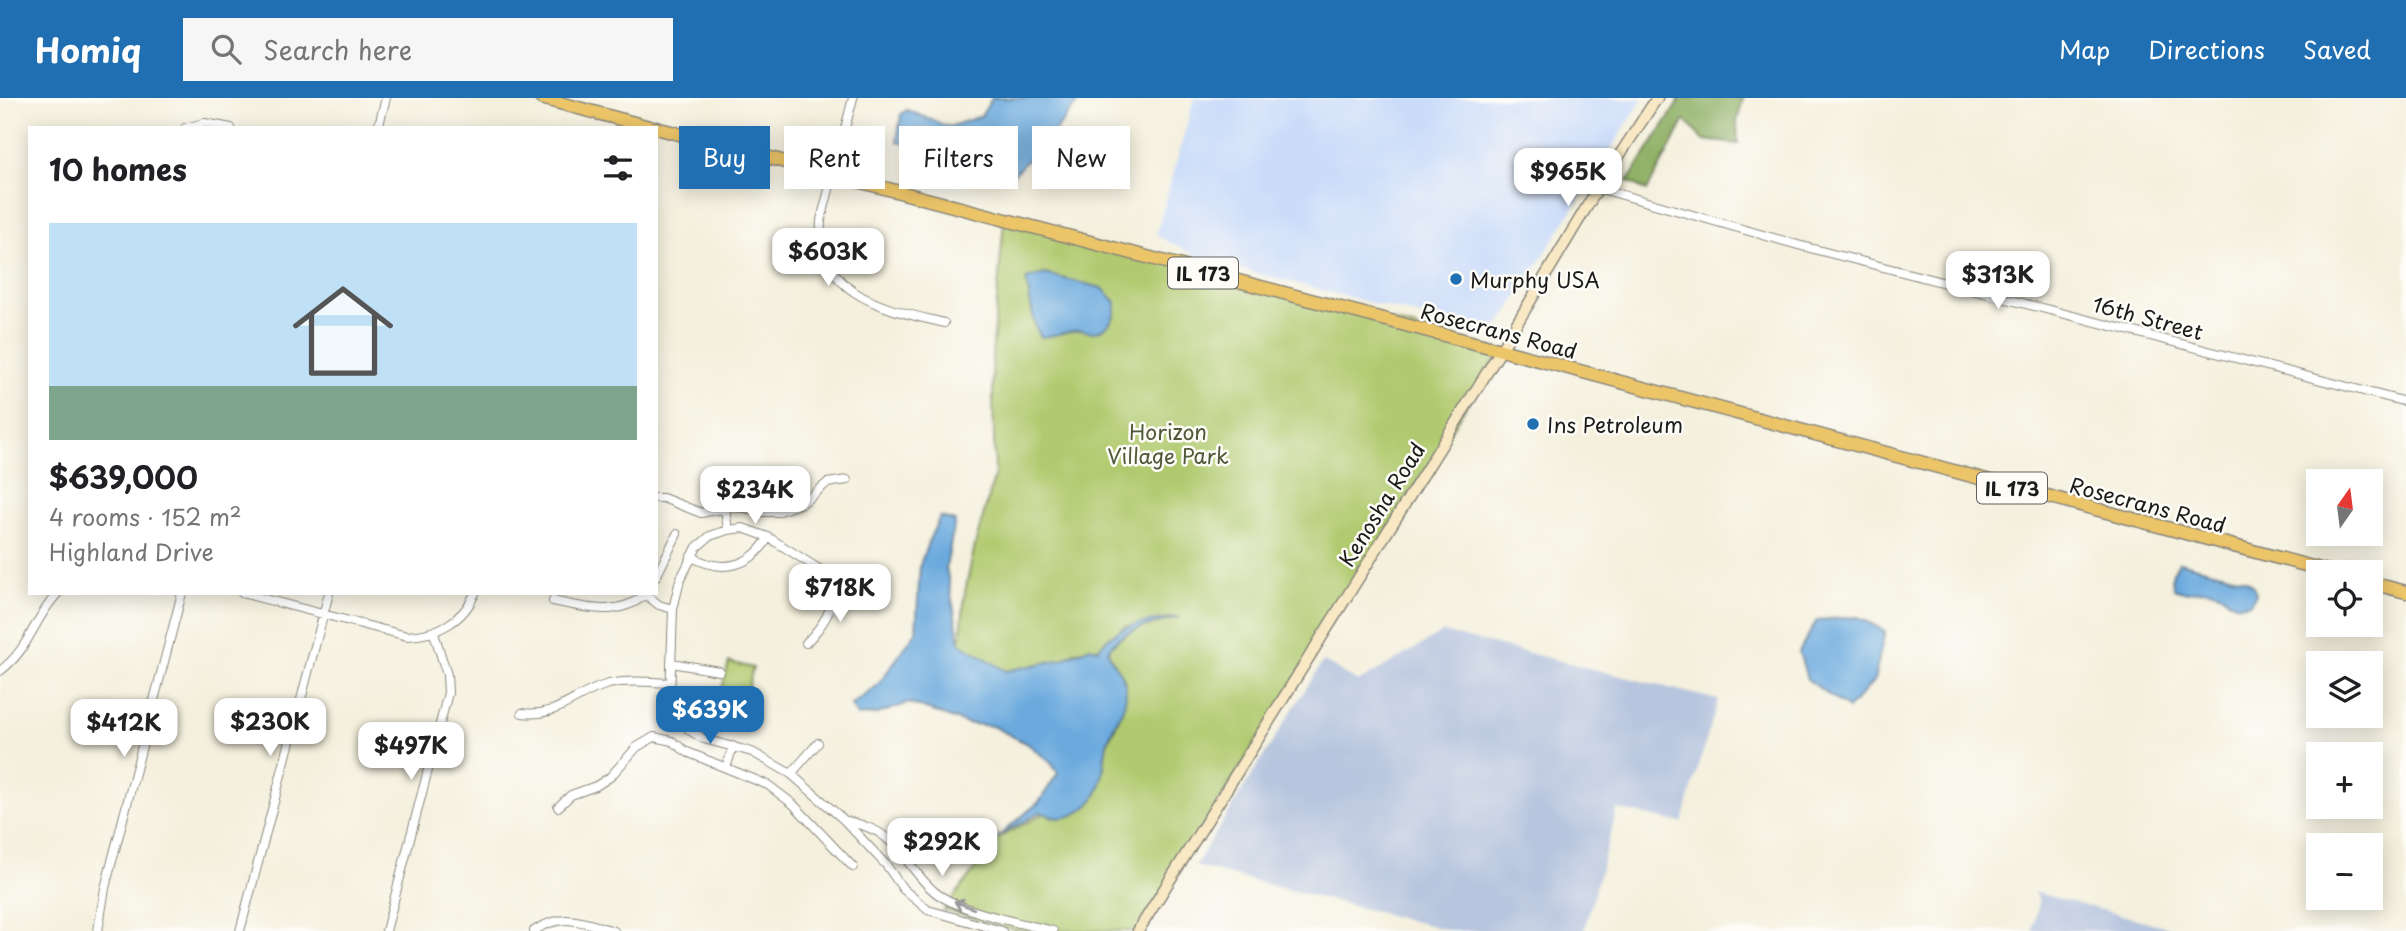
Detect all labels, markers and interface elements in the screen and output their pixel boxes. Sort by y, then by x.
search box [183,18,673,81]
text: Homiq [35,24,141,74]
icon: search [207,30,245,68]
text: Search here [263,30,412,69]
text: Map [2059,31,2110,67]
text: Directions [2148,31,2265,67]
text: Saved [2303,31,2371,67]
chip: Buy [679,126,770,189]
chip: Rent [784,126,885,189]
chip: Filters [899,126,1018,189]
chip: New [1032,126,1130,189]
text: 10 homes [49,146,187,191]
pin: $965K [1519,148,1617,208]
icon: filters [599,149,637,187]
text: $965K [1530,153,1606,188]
pin: $603K [779,228,877,288]
text: $603K [788,233,868,268]
pin: $313K [1949,252,2047,311]
text: $313K [1962,256,2034,291]
road number: IL 173 [1168,258,1238,288]
place label: Murphy USA [1470,263,1600,295]
icon: home [280,268,406,394]
marker: Murphy USA [1448,271,1464,287]
street label: 16th Street [2089,287,2207,347]
street label: Rosecrans Road [1417,294,1581,366]
place label: Ins Petroleum [1547,408,1683,440]
park label: Horizon Village Park [1107,415,1229,471]
marker: Ins Petroleum [1525,416,1541,432]
street label: Kenosha Road [1330,436,1432,572]
text: $639,000 [49,454,198,499]
pin: $234K [706,466,804,526]
street label: Rosecrans Road [2066,468,2230,540]
north arrow [2306,469,2384,546]
map controls [2306,469,2383,910]
text: $234K [716,471,794,506]
road number: IL 173 [1977,472,2047,504]
text: 4 rooms · 152 m² [49,499,242,534]
text: Highland Drive [49,534,214,569]
button: locate [2306,560,2383,637]
pin: $718K [791,564,889,624]
text: $718K [805,569,875,604]
button: layers [2306,651,2383,728]
pin: $639K [661,686,759,746]
text: $639K [672,691,748,726]
pin: $230K [221,698,319,758]
pin: $412K [75,700,173,759]
text: $230K [230,703,310,738]
text: $412K [87,704,161,739]
pin: $497K [362,722,460,782]
text: $497K [374,727,448,762]
button: + [2306,742,2383,819]
pin: $292K [893,818,991,878]
text: $292K [903,823,981,858]
button: − [2306,833,2383,910]
one-way arrow [953,898,975,911]

